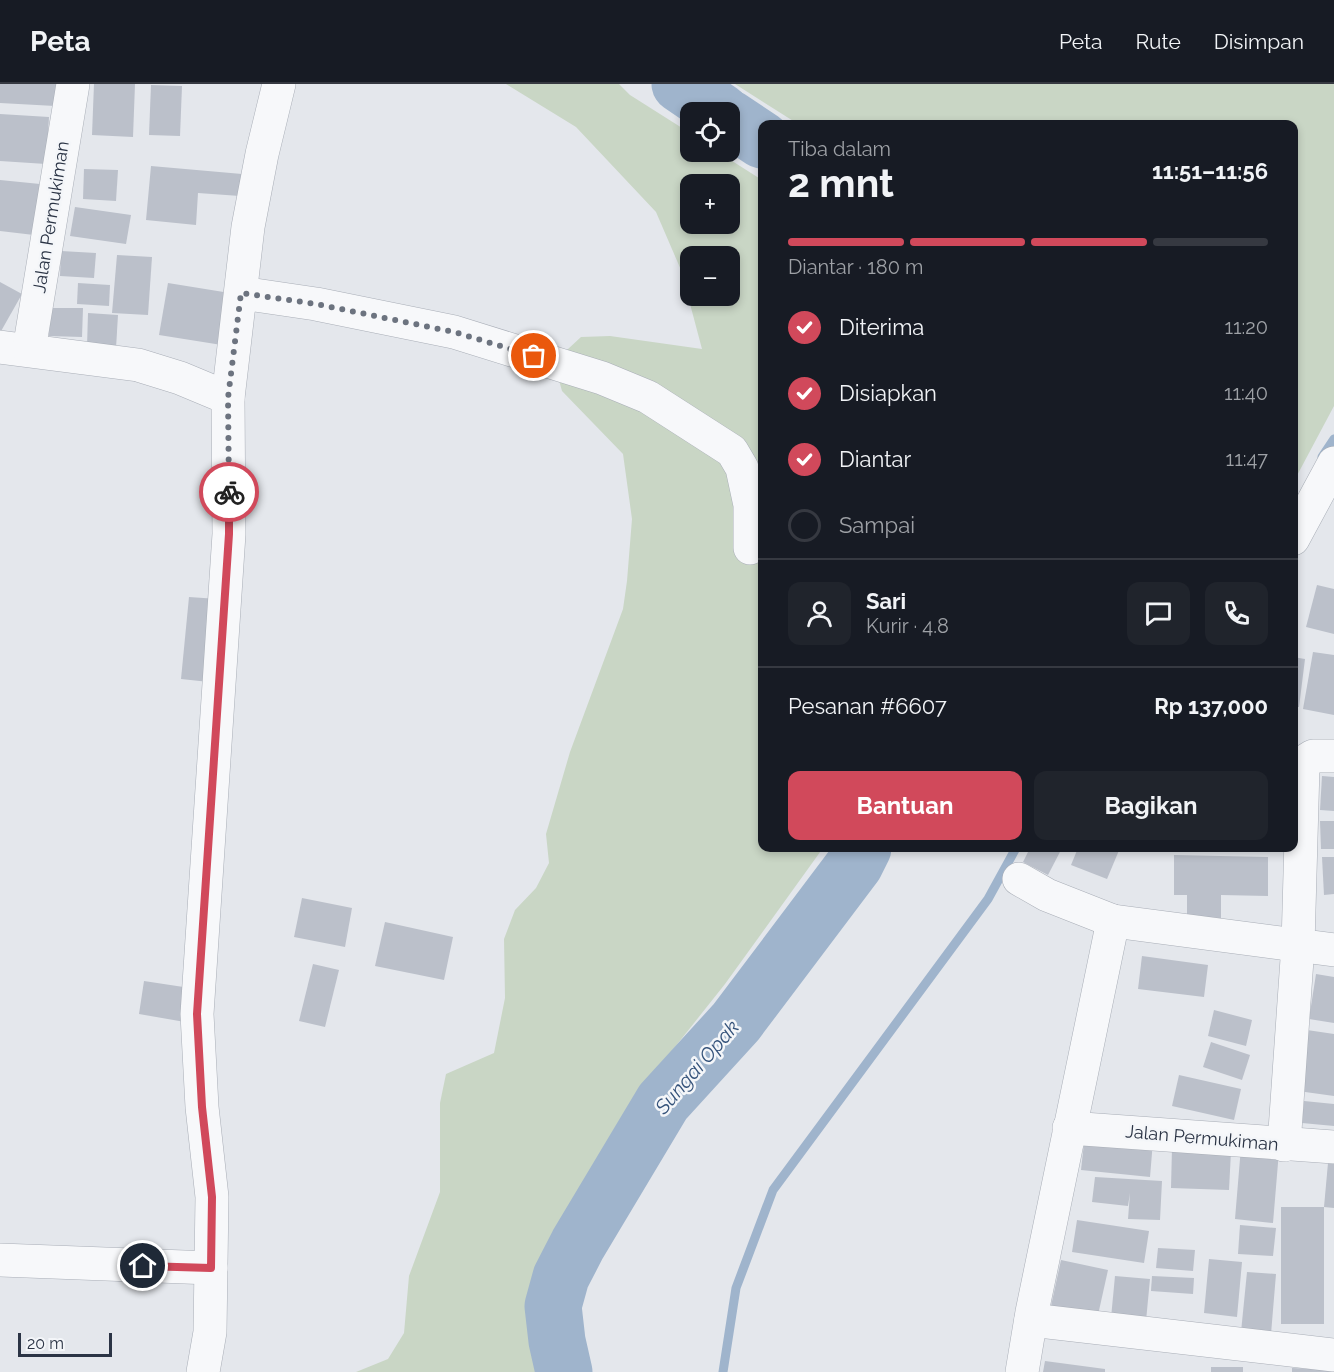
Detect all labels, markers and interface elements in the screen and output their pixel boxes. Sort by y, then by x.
text: Peta [30,25,91,58]
text: Peta [1059,29,1103,54]
text: Rute [1136,29,1181,54]
text: Disimpan [1214,29,1304,54]
map controls [680,102,740,306]
button: locate [680,102,740,162]
text: Tiba dalam [788,137,891,161]
street label: Jalan Permukiman [28,139,73,294]
text: 11:51–11:56 [1152,158,1268,184]
text: 2 mnt [788,160,894,206]
button: + [680,174,740,234]
button: − [680,246,740,306]
text: Diantar · 180 m [788,255,923,279]
icon: check [788,311,821,344]
text: Diterima [839,314,924,340]
text: 11:20 [1224,315,1268,339]
pin [508,330,559,381]
icon: bag [517,339,550,372]
icon: check [788,377,821,410]
text: Disiapkan [839,380,937,406]
text: 11:40 [1224,381,1268,405]
icon: check [788,443,821,476]
text: Diantar [839,446,911,472]
text: 11:47 [1226,447,1268,471]
courier [199,462,259,522]
icon: bike [213,476,246,509]
text: Sampai [839,512,915,538]
button: person [788,582,851,645]
button: chat [1127,582,1190,645]
button: phone [1205,582,1268,645]
text: Sari [866,588,906,614]
text: Kurir · 4.8 [866,614,949,638]
text: Pesanan #6607 [788,693,947,719]
text: Rp 137,000 [1154,693,1268,719]
button: Bantuan [788,771,1022,840]
button: Bagikan [1034,771,1268,840]
water label: Sungai Opak [649,1015,744,1119]
street label: Jalan Permukiman [1125,1120,1279,1155]
pin [117,1240,168,1291]
icon: home [126,1249,159,1282]
scale bar [18,1330,112,1358]
text: 20 m [27,1334,64,1353]

